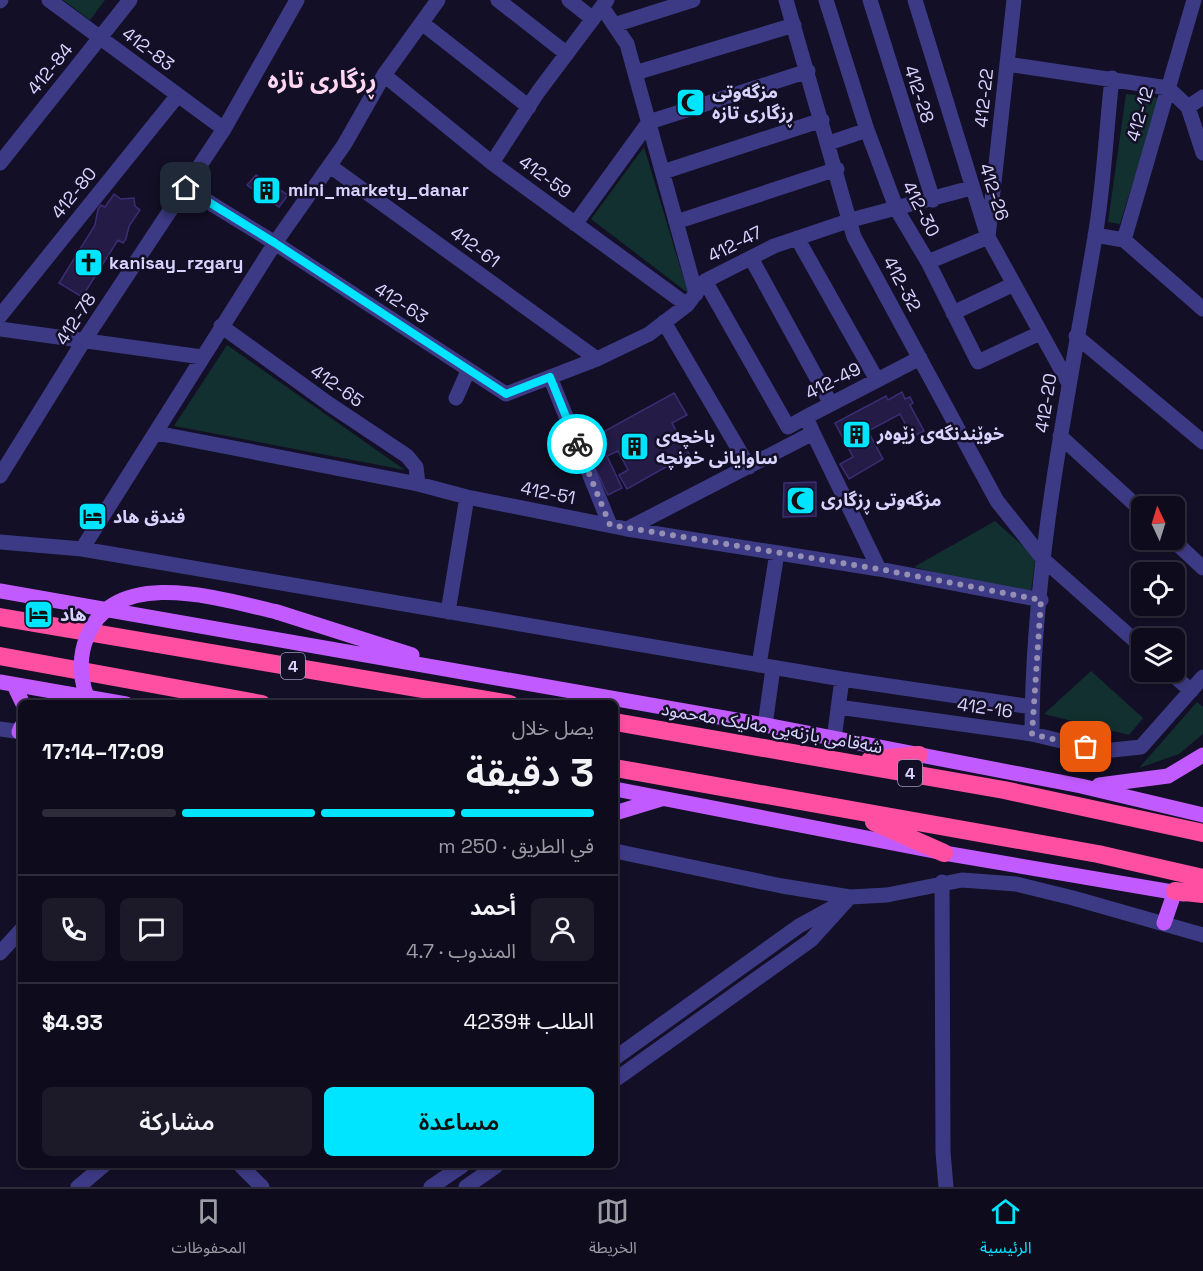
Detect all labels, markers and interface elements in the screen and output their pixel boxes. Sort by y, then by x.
street label: 412-83 [118,22,179,76]
street label: 412-84 [22,38,77,99]
street label: 412-28 [899,62,940,126]
district label: ڕزگاری تازە [267,64,377,100]
street label: 412-22 [969,67,998,128]
place label: مزگەوتی ڕزگاری تازە [712,80,794,128]
street label: 412-12 [1121,84,1158,144]
mosque icon: مزگەوتی ڕزگاری تازە [675,86,707,118]
street label: 412-59 [515,150,576,203]
street label: 412-26 [974,160,1015,224]
street label: 412-80 [46,162,101,223]
pin [160,162,211,213]
icon: home [169,171,202,204]
building icon: mini_markety_danar [251,174,283,206]
street label: 412-30 [898,177,945,241]
place label: mini_markety_danar [288,178,469,201]
street label: 412-47 [704,220,766,267]
street label: 412-61 [446,221,505,272]
church icon: kanisay_rzgary [72,247,104,279]
place label: kanisay_rzgary [109,251,243,274]
street label: 412-32 [878,252,926,315]
street label: 412-63 [370,277,432,328]
street label: 412-78 [50,288,101,349]
street label: 412-49 [801,357,865,404]
street label: 412-65 [306,359,368,412]
street label: 412-20 [1029,372,1062,434]
courier [547,414,607,474]
building icon: خوێندنگەی زێوەر [840,418,872,450]
place label: خوێندنگەی زێوەر [876,422,1004,445]
place label: باخچەی ساوایانی خونچە [656,425,778,470]
icon: bike [561,428,594,461]
building icon: باخچەی ساوایانی خونچە [619,431,651,463]
street label: 412-51 [519,476,577,509]
mosque icon: مزگەوتی ڕزگاری [784,484,816,516]
place label: مزگەوتی ڕزگاری [821,488,941,515]
north arrow [1131,496,1185,550]
map controls [1131,496,1185,682]
hotel icon: فندق هاد [76,501,108,533]
place label: فندق هاد [113,505,185,528]
button: locate [1131,562,1185,616]
hotel icon: هاد [23,599,55,631]
place label: هاد [60,603,87,626]
button: layers [1131,628,1185,682]
road number: 4 [281,653,305,679]
street label: 412-16 [956,692,1014,723]
street label: شەقامی بازنەیی مەلیک مەحمود [660,697,885,758]
text: يصل خلال [512,715,594,741]
pin [1060,721,1111,772]
icon: bag [1069,730,1102,763]
text: 17:09–17:14 [42,737,164,765]
text: 3 دقيقة [466,748,594,797]
road number: 4 [898,760,922,786]
text: في الطريق · 250 m [438,833,594,859]
text: أحمد [470,893,516,921]
button: phone [42,898,105,961]
button: chat [120,898,183,961]
button: person [531,898,594,961]
text: المندوب · 4.7 [406,938,516,964]
text: الطلب #4239 [464,1007,594,1035]
text: $4.93 [42,1008,103,1036]
button: مشاركة [42,1087,312,1156]
button: مساعدة [324,1087,594,1156]
tab: المحفوظات [172,1195,246,1265]
tab: الخريطة [589,1195,637,1265]
tab: الرئيسية [980,1195,1031,1265]

